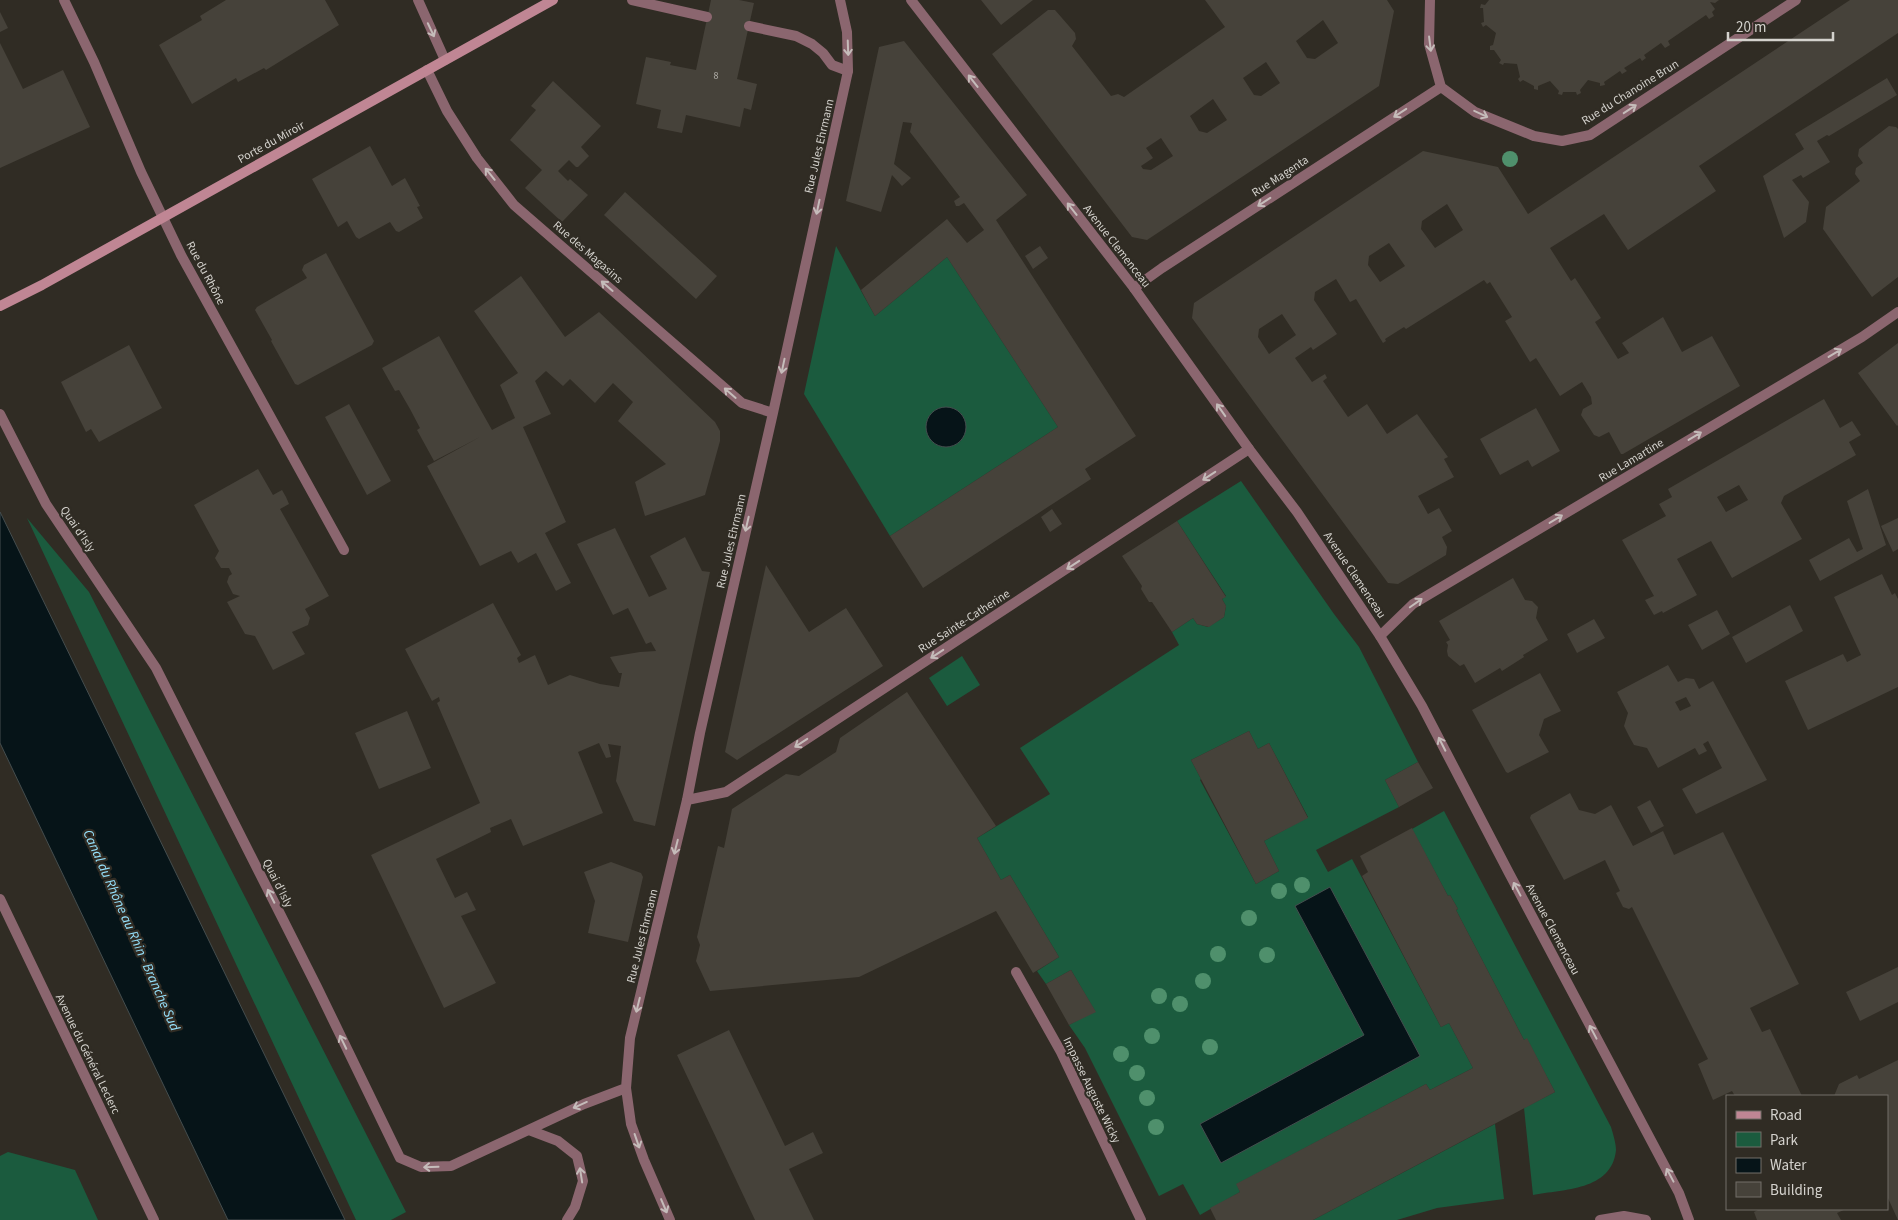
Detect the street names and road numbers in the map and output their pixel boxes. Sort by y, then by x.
street label: Rue du Chanoine Brun [1578,56,1682,129]
street label: Rue Jules Ehrmann [800,97,839,195]
street label: Porte du Miroir [235,117,309,168]
street label: Rue Magenta [1248,152,1312,201]
street label: Avenue Clemenceau [1079,201,1154,291]
street label: Rue des Magasins [549,217,626,288]
street label: Rue du Rhône [182,238,229,308]
street label: Rue Lamartine [1595,434,1667,487]
street label: Rue Jules Ehrmann [712,492,751,590]
street label: Quai d'Isly [56,503,99,556]
street label: Avenue Clemenceau [1319,529,1390,622]
street label: Rue Sainte-Catherine [915,585,1014,657]
street label: Quai d'Isly [258,856,297,911]
street label: Avenue Clemenceau [1521,881,1584,978]
street label: Rue Jules Ehrmann [623,887,662,985]
street label: Avenue du Général Leclerc [51,991,124,1118]
street label: Impasse Auguste Wicky [1058,1034,1125,1146]

